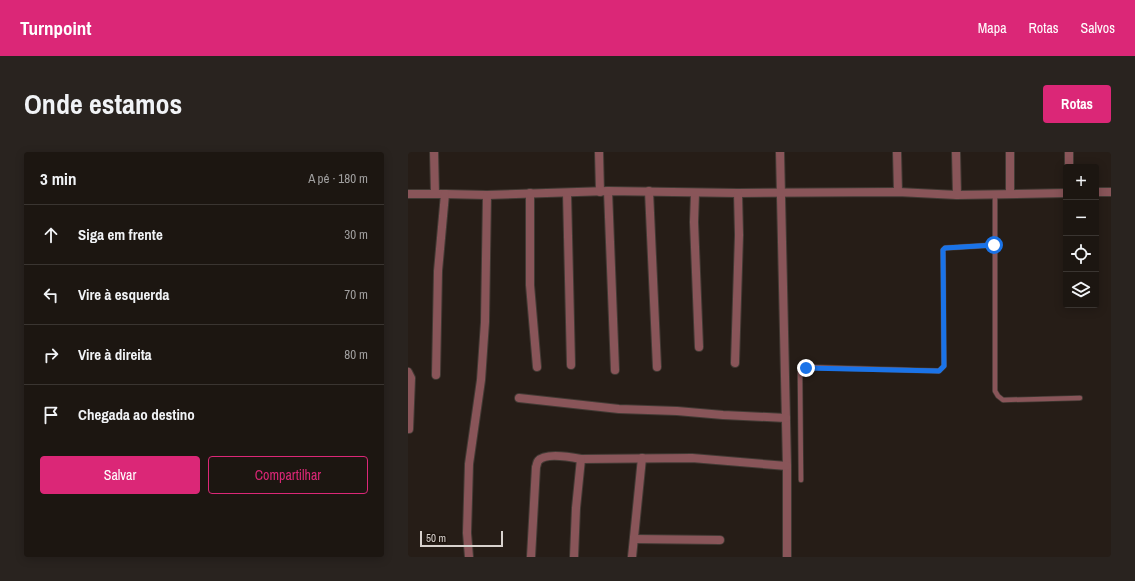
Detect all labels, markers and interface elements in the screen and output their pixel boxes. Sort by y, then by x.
text: Turnpoint [20,15,92,41]
text: Mapa [978,19,1007,37]
text: Rotas [1029,19,1059,37]
text: Salvos [1081,19,1115,37]
text: Onde estamos [24,85,182,123]
button: Rotas [1043,85,1111,123]
map controls [1063,164,1099,308]
button: + [1063,164,1099,200]
text: 3 min [40,167,76,190]
text: A pé · 180 m [308,170,368,187]
button: − [1063,200,1099,236]
icon: ahead [40,224,62,246]
text: Siga em frente [78,224,163,245]
text: 30 m [344,226,368,243]
route start [985,236,1003,254]
button: locate [1063,236,1099,272]
button: layers [1063,272,1099,308]
icon: left [40,284,62,306]
text: Vire à esquerda [78,284,169,305]
text: 70 m [344,286,368,303]
icon: right [40,344,62,366]
text: Vire à direita [78,344,152,365]
text: 80 m [344,346,368,363]
route end [797,359,815,377]
icon: arrive [40,404,62,426]
text: Chegada ao destino [78,404,195,425]
button: Salvar [40,456,200,494]
button: Compartilhar [208,456,368,494]
scale bar [420,529,503,548]
text: 50 m [426,531,446,545]

